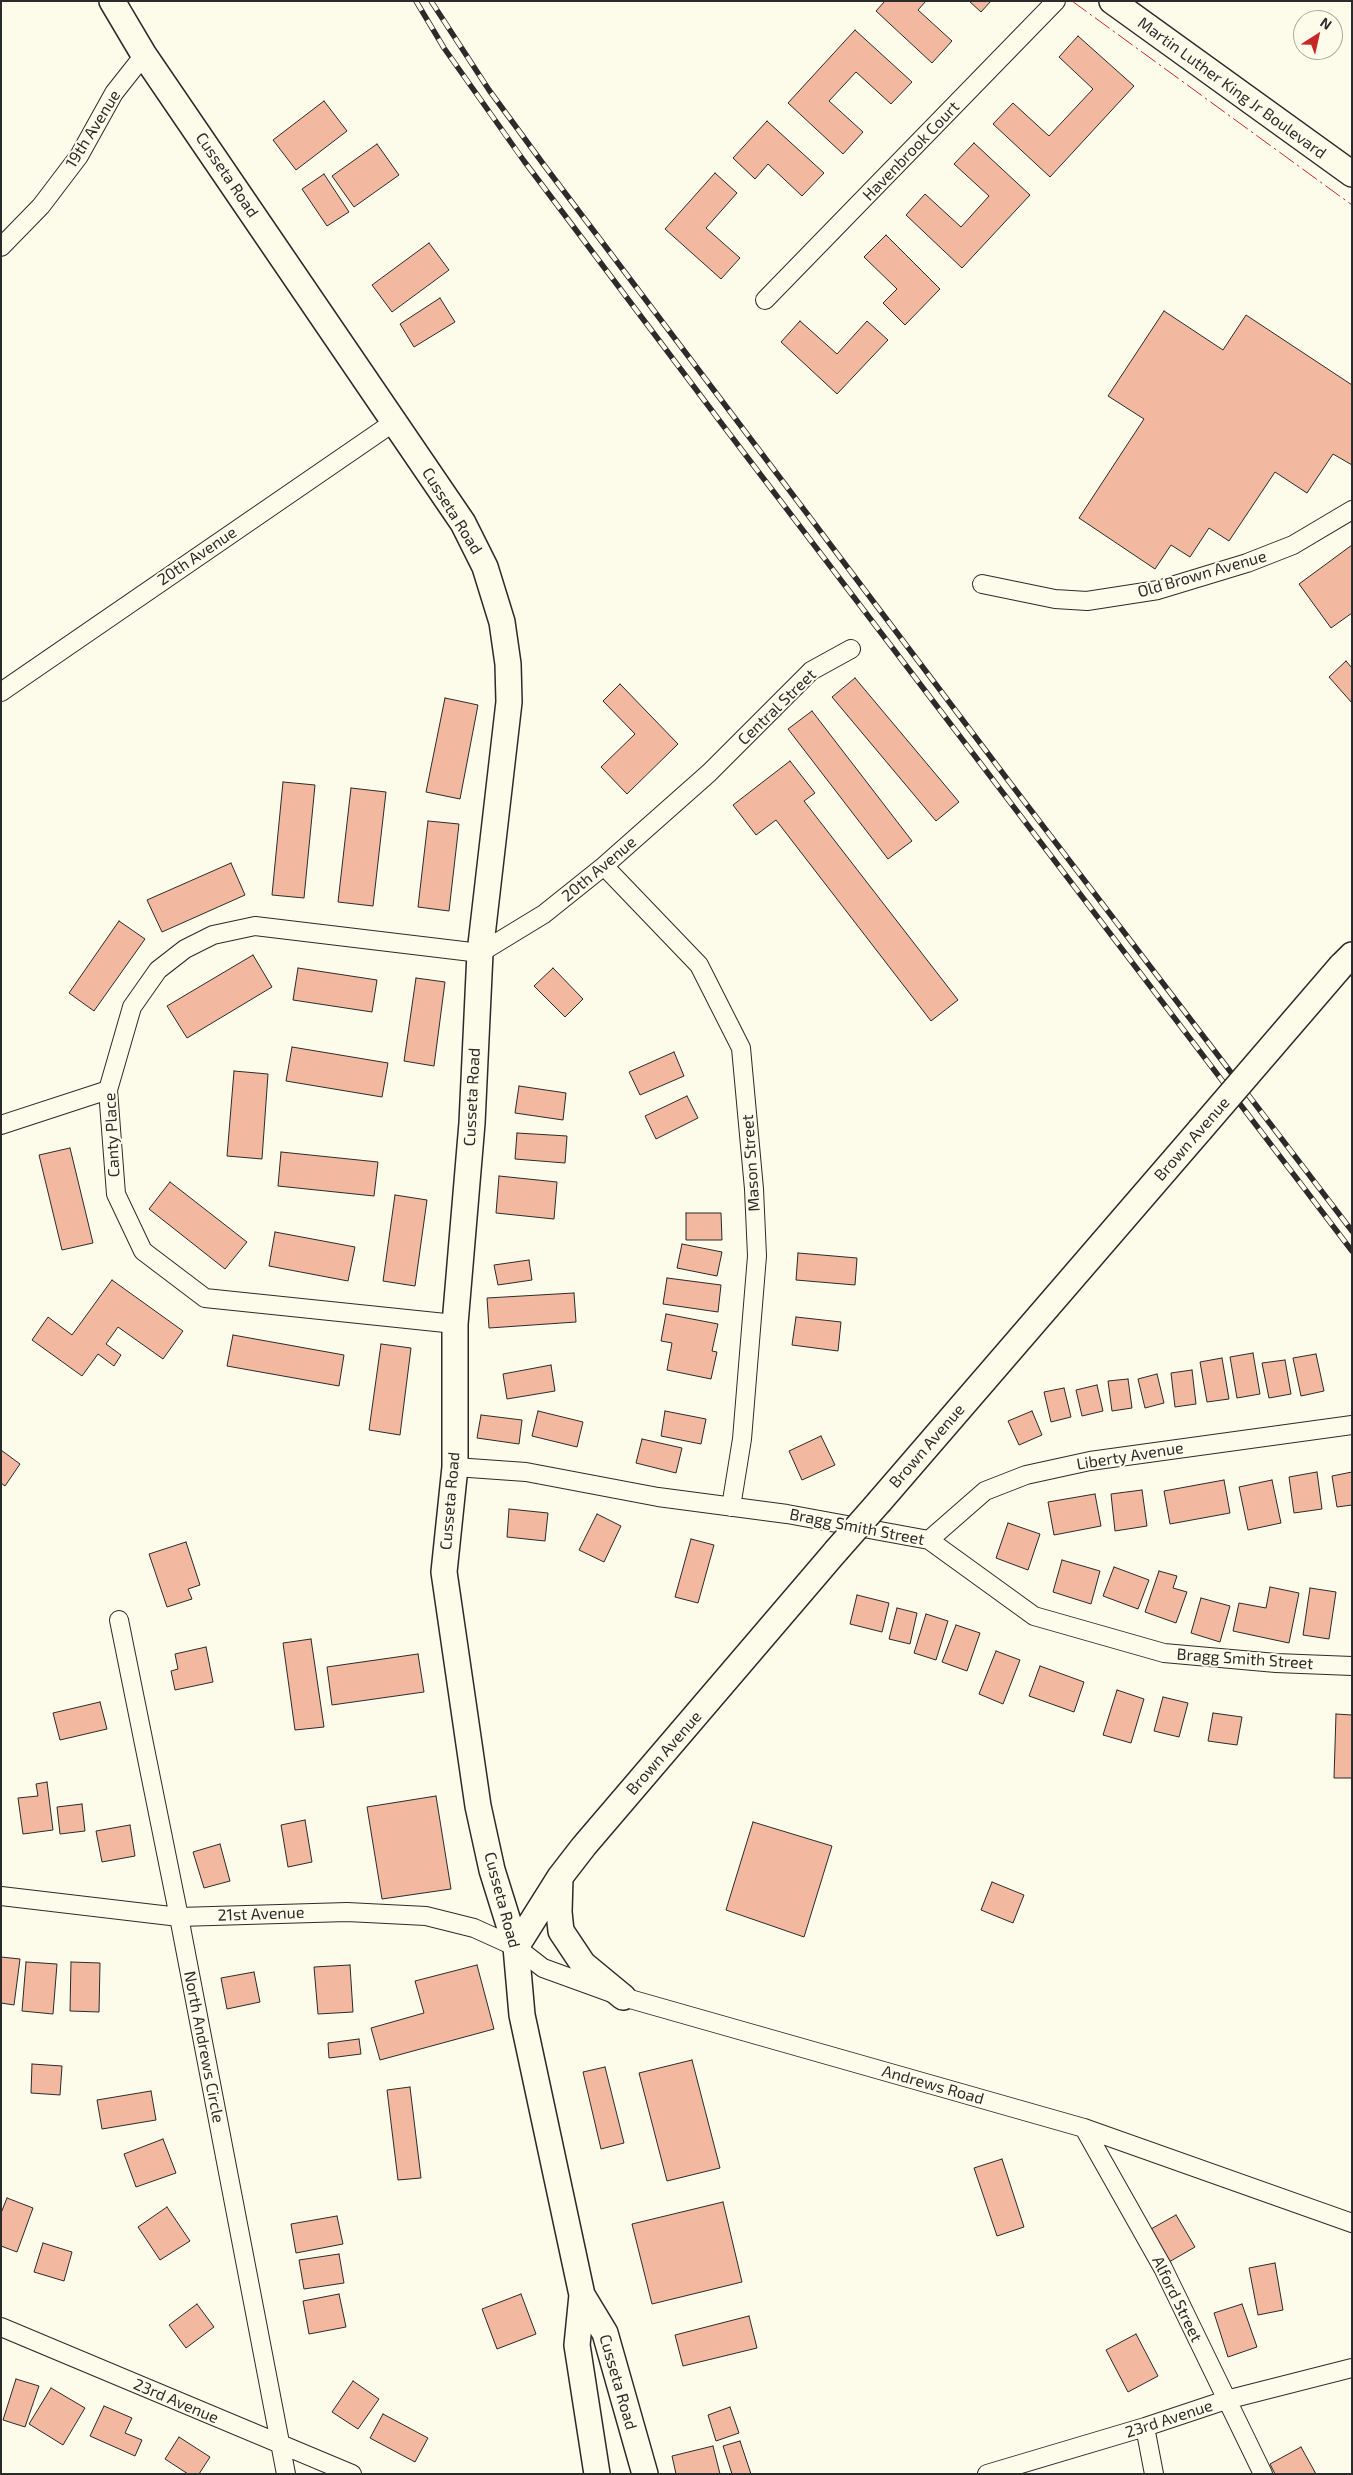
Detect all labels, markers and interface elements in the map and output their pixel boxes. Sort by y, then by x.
north arrow [1293,10,1343,60]
street label: Martin Luther King Jr Boulevard [1134,13,1330,163]
text: N [1317,13,1335,33]
street label: 19th Avenue [62,87,124,171]
street label: Havenbrook Court [859,97,963,205]
street label: Cusseta Road [192,129,262,221]
street label: Cusseta Road [418,464,486,558]
street label: 20th Avenue [154,523,240,589]
street label: Old Brown Avenue [1135,546,1269,602]
street label: Central Street [734,665,820,749]
street label: 20th Avenue [558,832,640,906]
street label: Cusseta Road [460,1047,484,1147]
street label: Canty Place [100,1092,124,1178]
street label: Brown Avenue [1150,1093,1234,1185]
street label: Mason Street [738,1114,764,1212]
street label: Brown Avenue [885,1400,969,1492]
street label: Liberty Avenue [1075,1438,1185,1474]
street label: Cusseta Road [436,1451,464,1551]
street label: Bragg Smith Street [788,1505,926,1549]
street label: Bragg Smith Street [1176,1645,1314,1673]
street label: Brown Avenue [622,1707,706,1799]
street label: Cusseta Road [480,1850,524,1950]
street label: 21st Avenue [217,1903,305,1925]
street label: North Andrews Circle [180,1969,228,2125]
street label: Andrews Road [880,2061,986,2109]
street label: Alford Street [1148,2253,1206,2345]
street label: Cusseta Road [595,2332,641,2432]
street label: 23rd Avenue [131,2374,221,2428]
street label: 23rd Avenue [1123,2396,1215,2442]

